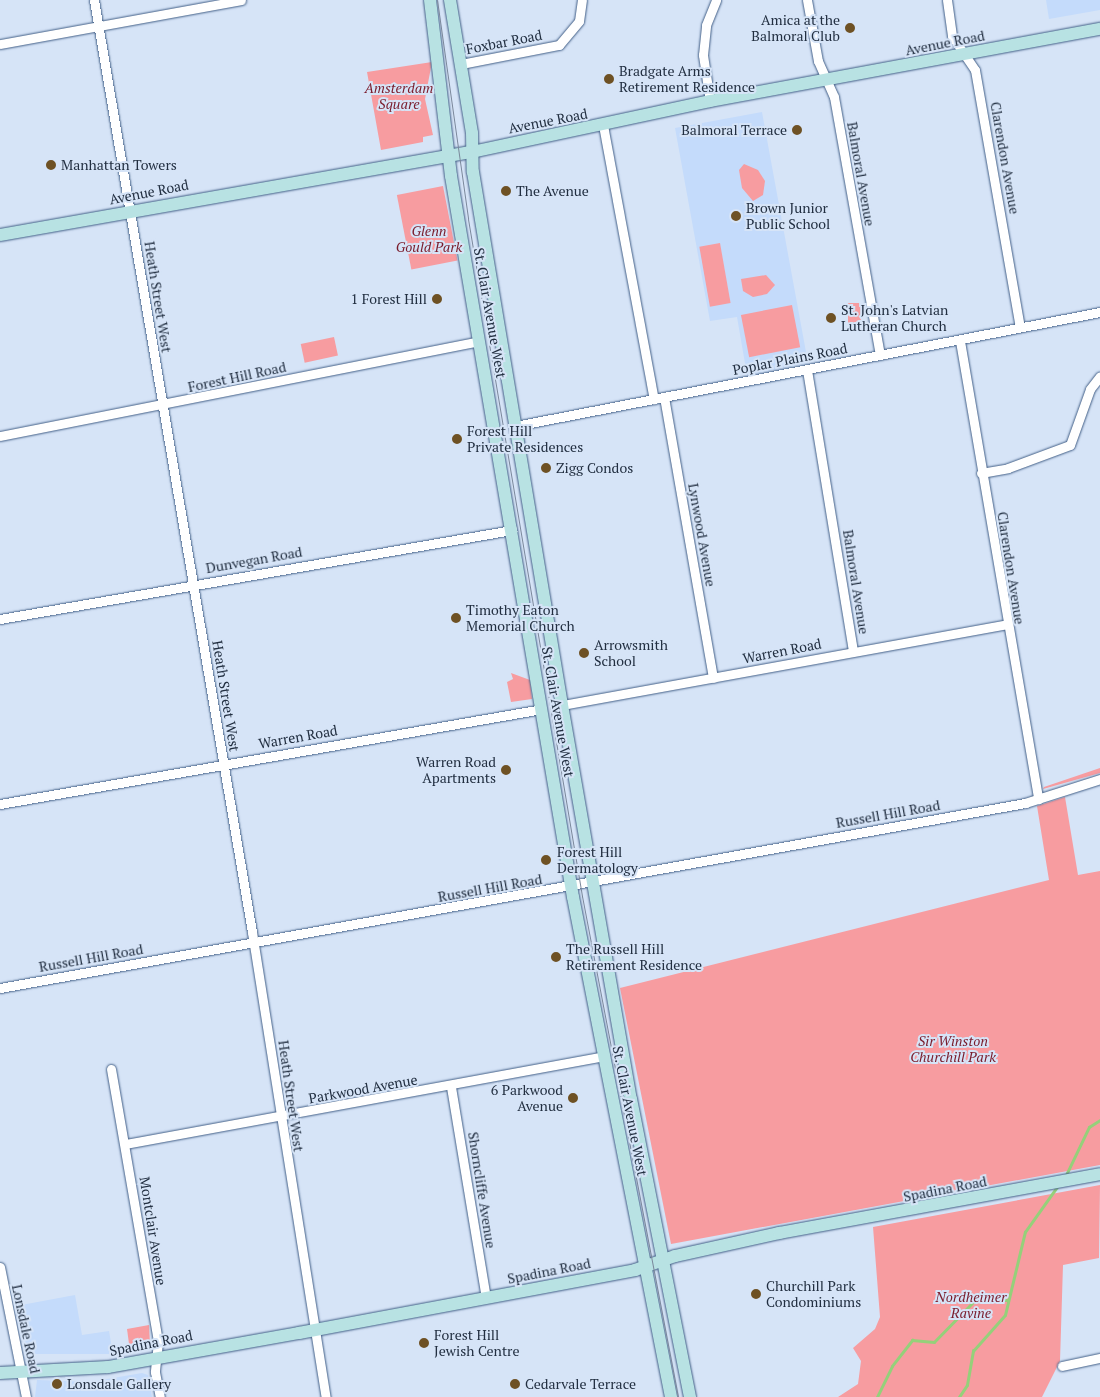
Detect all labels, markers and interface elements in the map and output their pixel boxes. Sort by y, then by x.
place label: Amica at the Balmoral Club [751,12,840,44]
marker: Amica at the Balmoral Club [844,22,856,34]
street label: Foxbar Road [465,26,543,58]
street label: Avenue Road [904,27,986,59]
place label: Bradgate Arms Retirement Residence [619,63,755,95]
marker: Bradgate Arms Retirement Residence [603,73,615,85]
park label: Amsterdam Square [365,80,433,112]
street label: Clarendon Avenue [987,100,1023,216]
street label: Avenue Road [507,105,589,137]
street label: Balmoral Avenue [844,121,878,227]
place label: Balmoral Terrace [681,122,787,138]
marker: Balmoral Terrace [791,124,803,136]
place label: Manhattan Towers [61,157,177,173]
marker: Manhattan Towers [45,159,57,171]
street label: Avenue Road [108,176,190,208]
place label: The Avenue [516,183,589,199]
marker: The Avenue [500,185,512,197]
place label: Brown Junior Public School [746,200,830,232]
marker: Brown Junior Public School [730,210,742,222]
park label: Glenn Gould Park [396,223,462,256]
street label: Heath Street West [141,240,175,354]
street label: St. Clair Avenue West [470,246,510,380]
place label: 1 Forest Hill [351,291,427,307]
marker: 1 Forest Hill [431,293,443,305]
place label: St. John's Latvian Lutheran Church [841,302,949,334]
marker: St. John's Latvian Lutheran Church [825,312,837,324]
street label: Poplar Plains Road [731,340,849,378]
street label: Forest Hill Road [186,358,288,396]
place label: Forest Hill Private Residences [467,423,583,456]
marker: Forest Hill Private Residences [451,433,463,445]
place label: Zigg Condos [556,460,633,476]
marker: Zigg Condos [540,462,552,474]
street label: Lynwood Avenue [685,482,719,588]
street label: Clarendon Avenue [994,510,1028,626]
street label: Balmoral Avenue [839,529,873,635]
street label: Dunvegan Road [205,543,303,577]
place label: Timothy Eaton Memorial Church [466,602,575,634]
marker: Timothy Eaton Memorial Church [450,612,462,624]
street label: Warren Road [741,635,823,667]
place label: Arrowsmith School [594,637,668,670]
street label: Heath Street West [209,639,243,753]
street label: St. Clair Avenue West [538,645,578,779]
marker: Arrowsmith School [578,647,590,659]
street label: Warren Road [257,722,339,752]
place label: Warren Road Apartments [416,754,496,786]
marker: Warren Road Apartments [500,764,512,776]
street label: Russell Hill Road [835,797,941,831]
place label: Forest Hill Dermatology [557,844,638,876]
marker: Forest Hill Dermatology [539,853,553,867]
street label: Russell Hill Road [437,871,543,905]
street label: Russell Hill Road [38,941,144,975]
place label: The Russell Hill Retirement Residence [566,941,702,974]
marker: The Russell Hill Retirement Residence [550,951,562,963]
park label: Sir Winston Churchill Park [910,1033,996,1066]
street label: Heath Street West [275,1039,307,1153]
street label: St. Clair Avenue West [609,1044,651,1178]
street label: Parkwood Avenue [307,1071,419,1107]
place label: 6 Parkwood Avenue [491,1082,563,1114]
marker: 6 Parkwood Avenue [567,1092,579,1104]
street label: Shorncliffe Avenue [464,1131,500,1249]
street label: Spadina Road [902,1173,988,1205]
street label: Montclair Avenue [136,1175,170,1287]
street label: Spadina Road [506,1255,592,1287]
place label: Churchill Park Condominiums [766,1278,861,1310]
street label: Lonsdale Road [8,1283,44,1375]
marker: Churchill Park Condominiums [750,1288,762,1300]
park label: Nordheimer Ravine [936,1289,1006,1321]
street label: Spadina Road [108,1327,194,1359]
place label: Forest Hill Jewish Centre [434,1327,520,1360]
marker: Forest Hill Jewish Centre [418,1337,430,1349]
place label: Lonsdale Gallery [67,1376,171,1392]
place label: Cedarvale Terrace [525,1376,636,1392]
marker: Lonsdale Gallery [51,1378,63,1390]
marker: Cedarvale Terrace [509,1378,521,1390]

